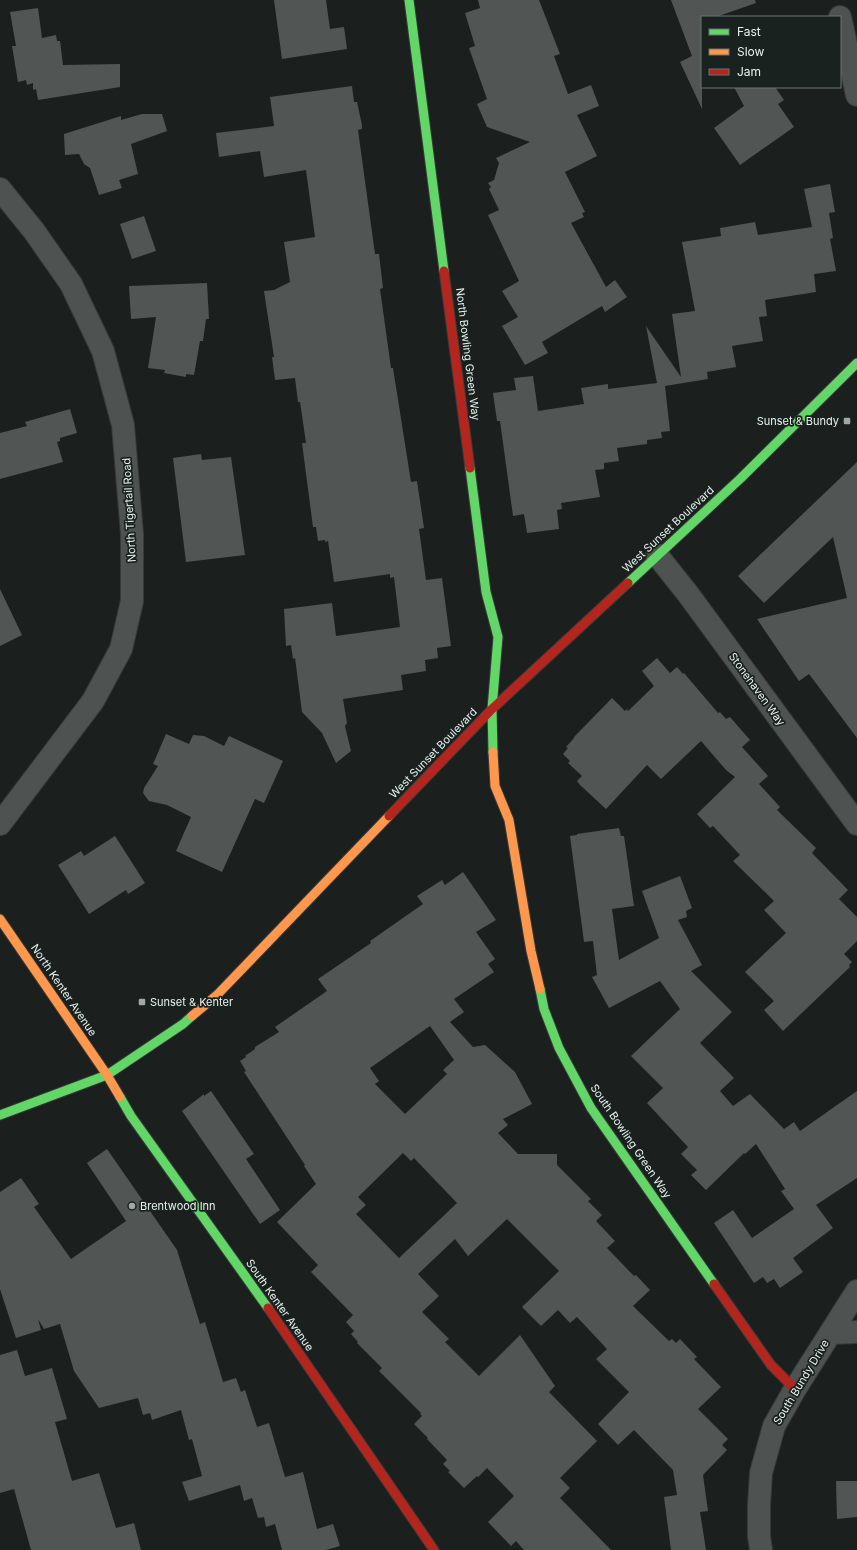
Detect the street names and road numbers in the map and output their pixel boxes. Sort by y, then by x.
street label: North Bowling Green Way [453,287,483,421]
street label: North Tigertail Road [119,457,139,563]
street label: West Sunset Boulevard [619,483,717,575]
street label: Stonehaven Way [726,650,788,728]
street label: West Sunset Boulevard [386,705,480,801]
street label: North Kenter Avenue [28,941,100,1039]
street label: South Bowling Green Way [588,1081,674,1201]
street label: South Kenter Avenue [243,1256,317,1354]
street label: South Bundy Drive [770,1337,832,1427]

